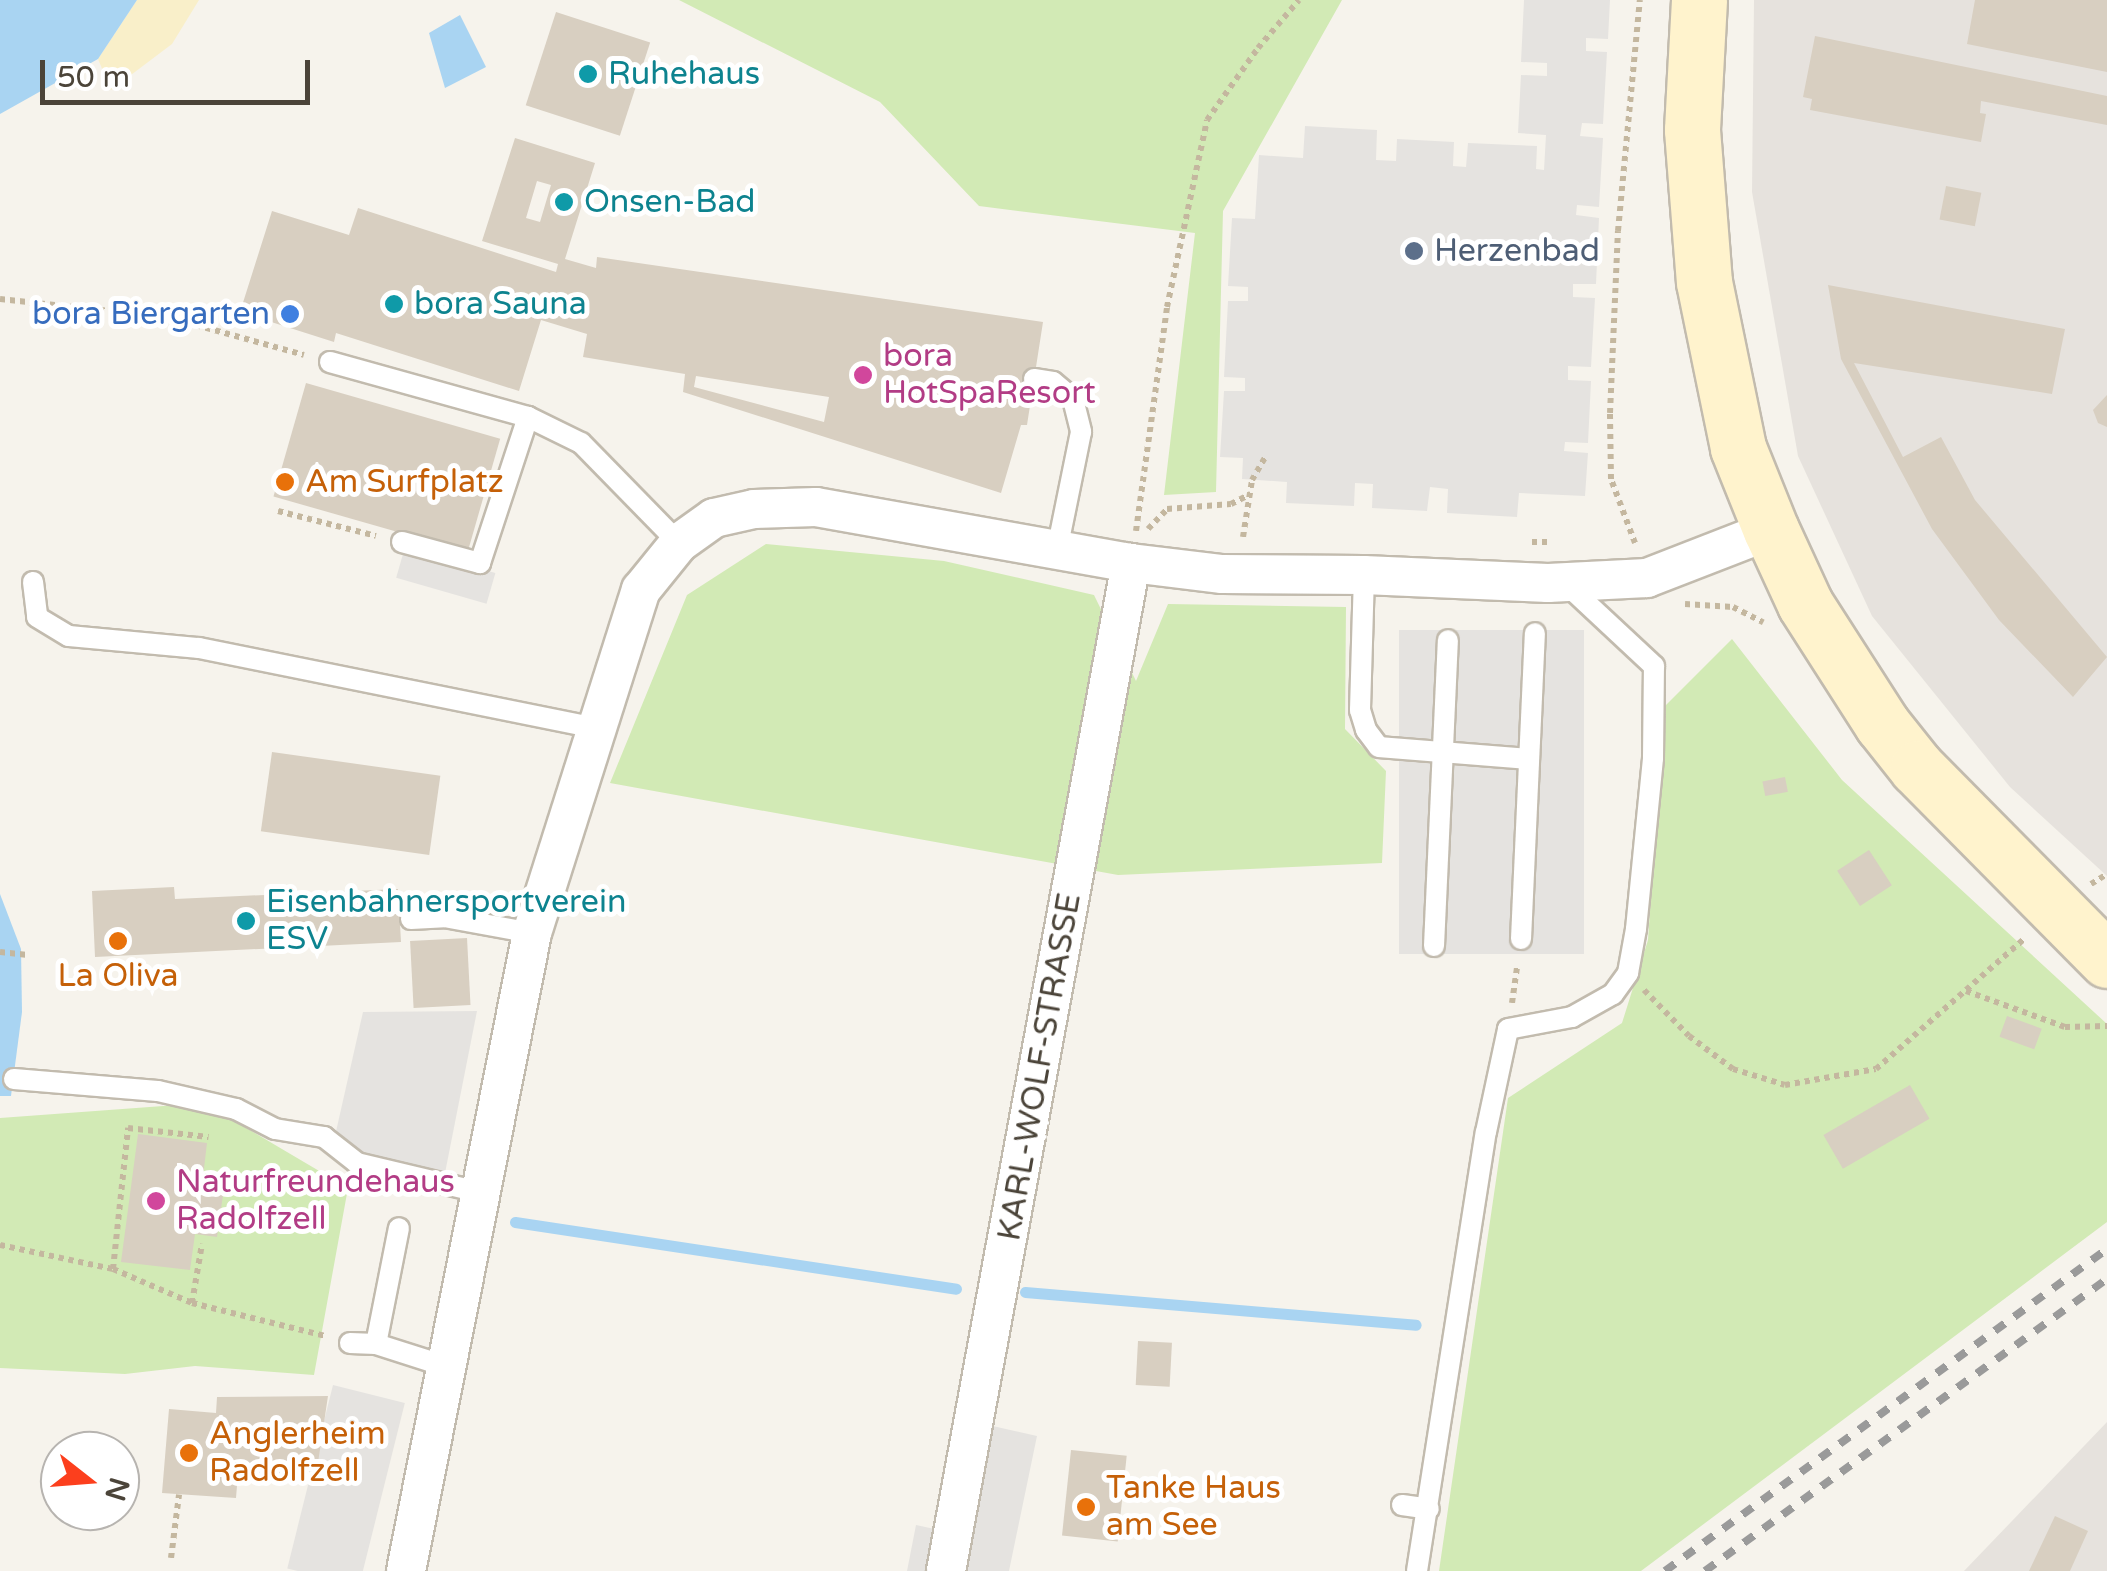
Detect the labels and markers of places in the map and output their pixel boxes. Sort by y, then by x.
place label: Ruhehaus [608,55,760,93]
marker: Ruhehaus [577,63,599,85]
place label: Onsen-Bad [584,183,756,221]
marker: Onsen-Bad [553,191,575,213]
place label: Herzenbad [1434,232,1600,270]
marker: Herzenbad [1403,240,1425,262]
place label: bora Sauna [414,285,587,323]
marker: bora Sauna [383,293,405,315]
place label: bora Biergarten [32,295,270,333]
marker: bora Biergarten [279,303,301,325]
place label: bora HotSpaResort [883,338,1096,413]
marker: bora HotSpaResort [852,364,874,386]
place label: Am Surfplatz [305,463,504,501]
marker: Am Surfplatz [274,471,296,493]
place label: Eisenbahnersportverein ESV [266,884,626,959]
marker: Eisenbahnersportverein ESV [235,910,257,932]
marker: La Oliva [107,930,129,952]
place label: La Oliva [57,957,179,995]
place label: Naturfreundehaus Radolfzell [176,1164,455,1239]
marker: Naturfreundehaus Radolfzell [145,1190,167,1212]
place label: Anglerheim Radolfzell [209,1416,386,1491]
marker: Anglerheim Radolfzell [178,1442,200,1464]
place label: Tanke Haus am See [1106,1470,1281,1545]
marker: Tanke Haus am See [1075,1496,1097,1518]

